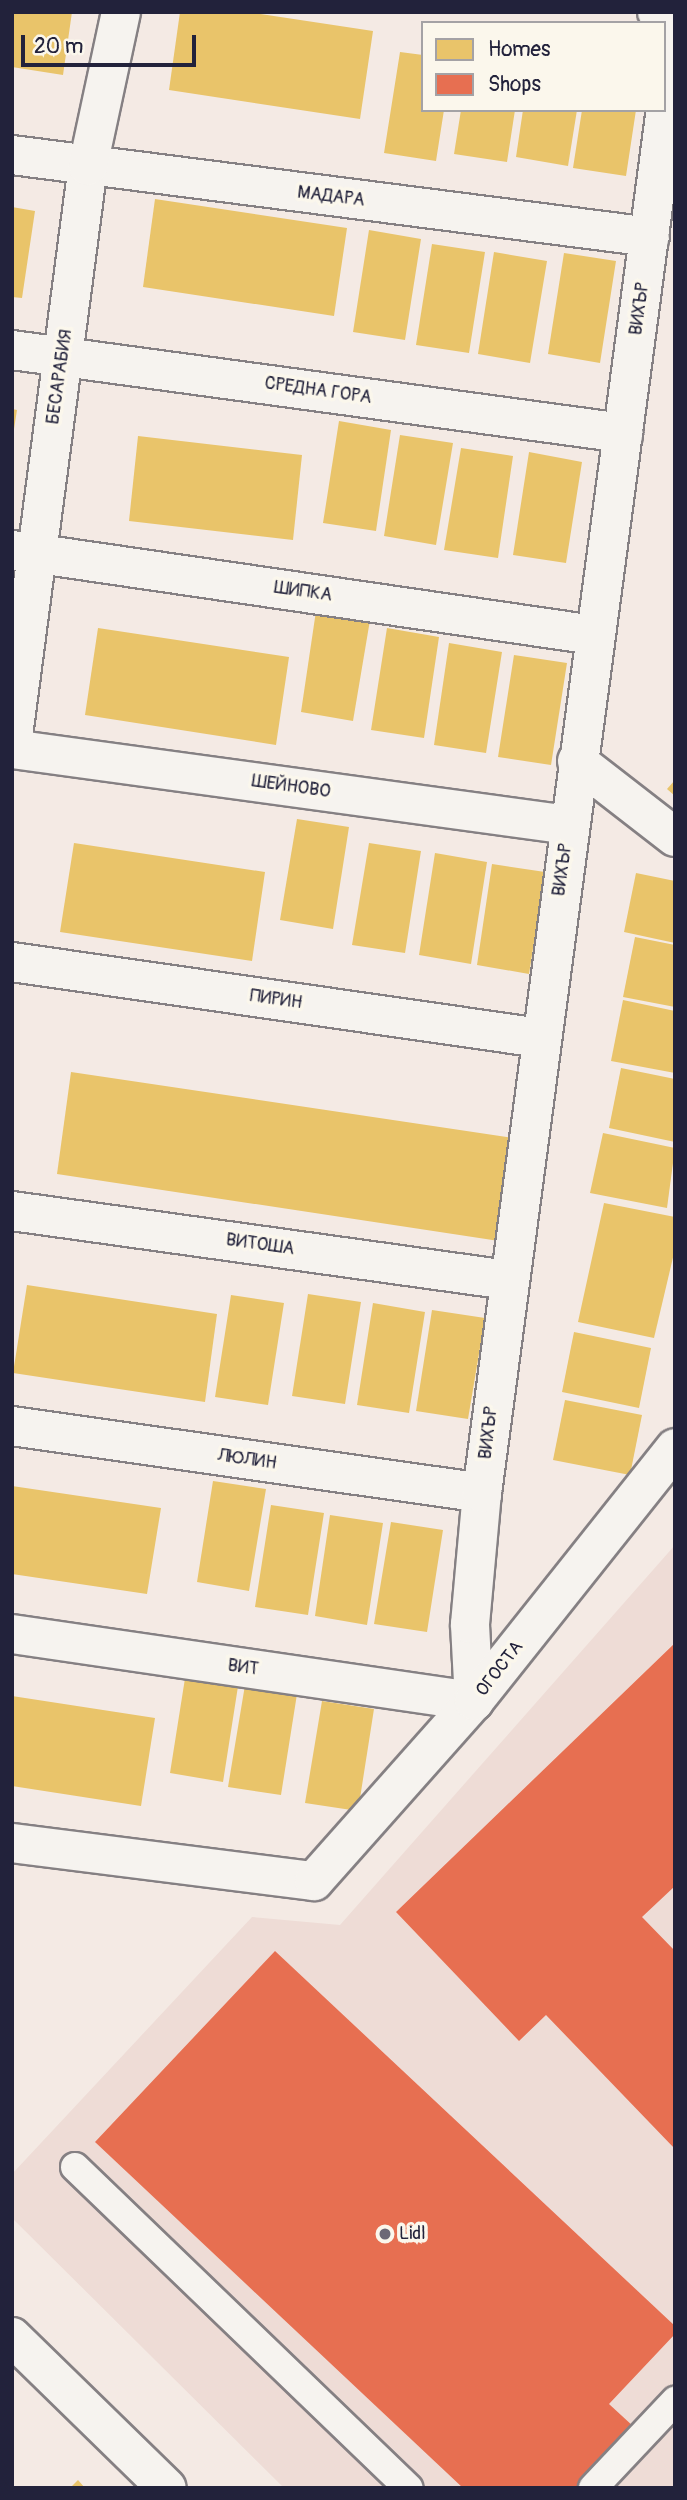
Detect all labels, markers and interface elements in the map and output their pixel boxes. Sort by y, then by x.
scale bar [24,21,200,65]
legend [421,21,666,112]
text: 20 m [34,33,83,60]
text: Homes [488,36,550,63]
text: Shops [488,71,541,98]
street label: МАДАРА [296,182,366,212]
street label: ВИХЪР [626,281,654,337]
street label: БЕСАРАБИЯ [43,328,77,426]
street label: СРЕДНА ГОРА [263,373,373,409]
street label: ШИПКА [273,577,333,607]
street label: ШЕЙНОВО [250,771,332,803]
street label: ВИХЪР [549,842,577,898]
street label: ПИРИН [248,986,304,1014]
street label: ВИТОША [224,1230,296,1260]
street label: ВИХЪР [475,1405,503,1461]
street label: ЛЮЛИН [216,1445,278,1475]
street label: ОГОСТА [472,1637,528,1701]
street label: ВИТ [226,1655,260,1681]
place label: Lidl [399,2223,425,2245]
marker: Lidl [377,2226,393,2242]

